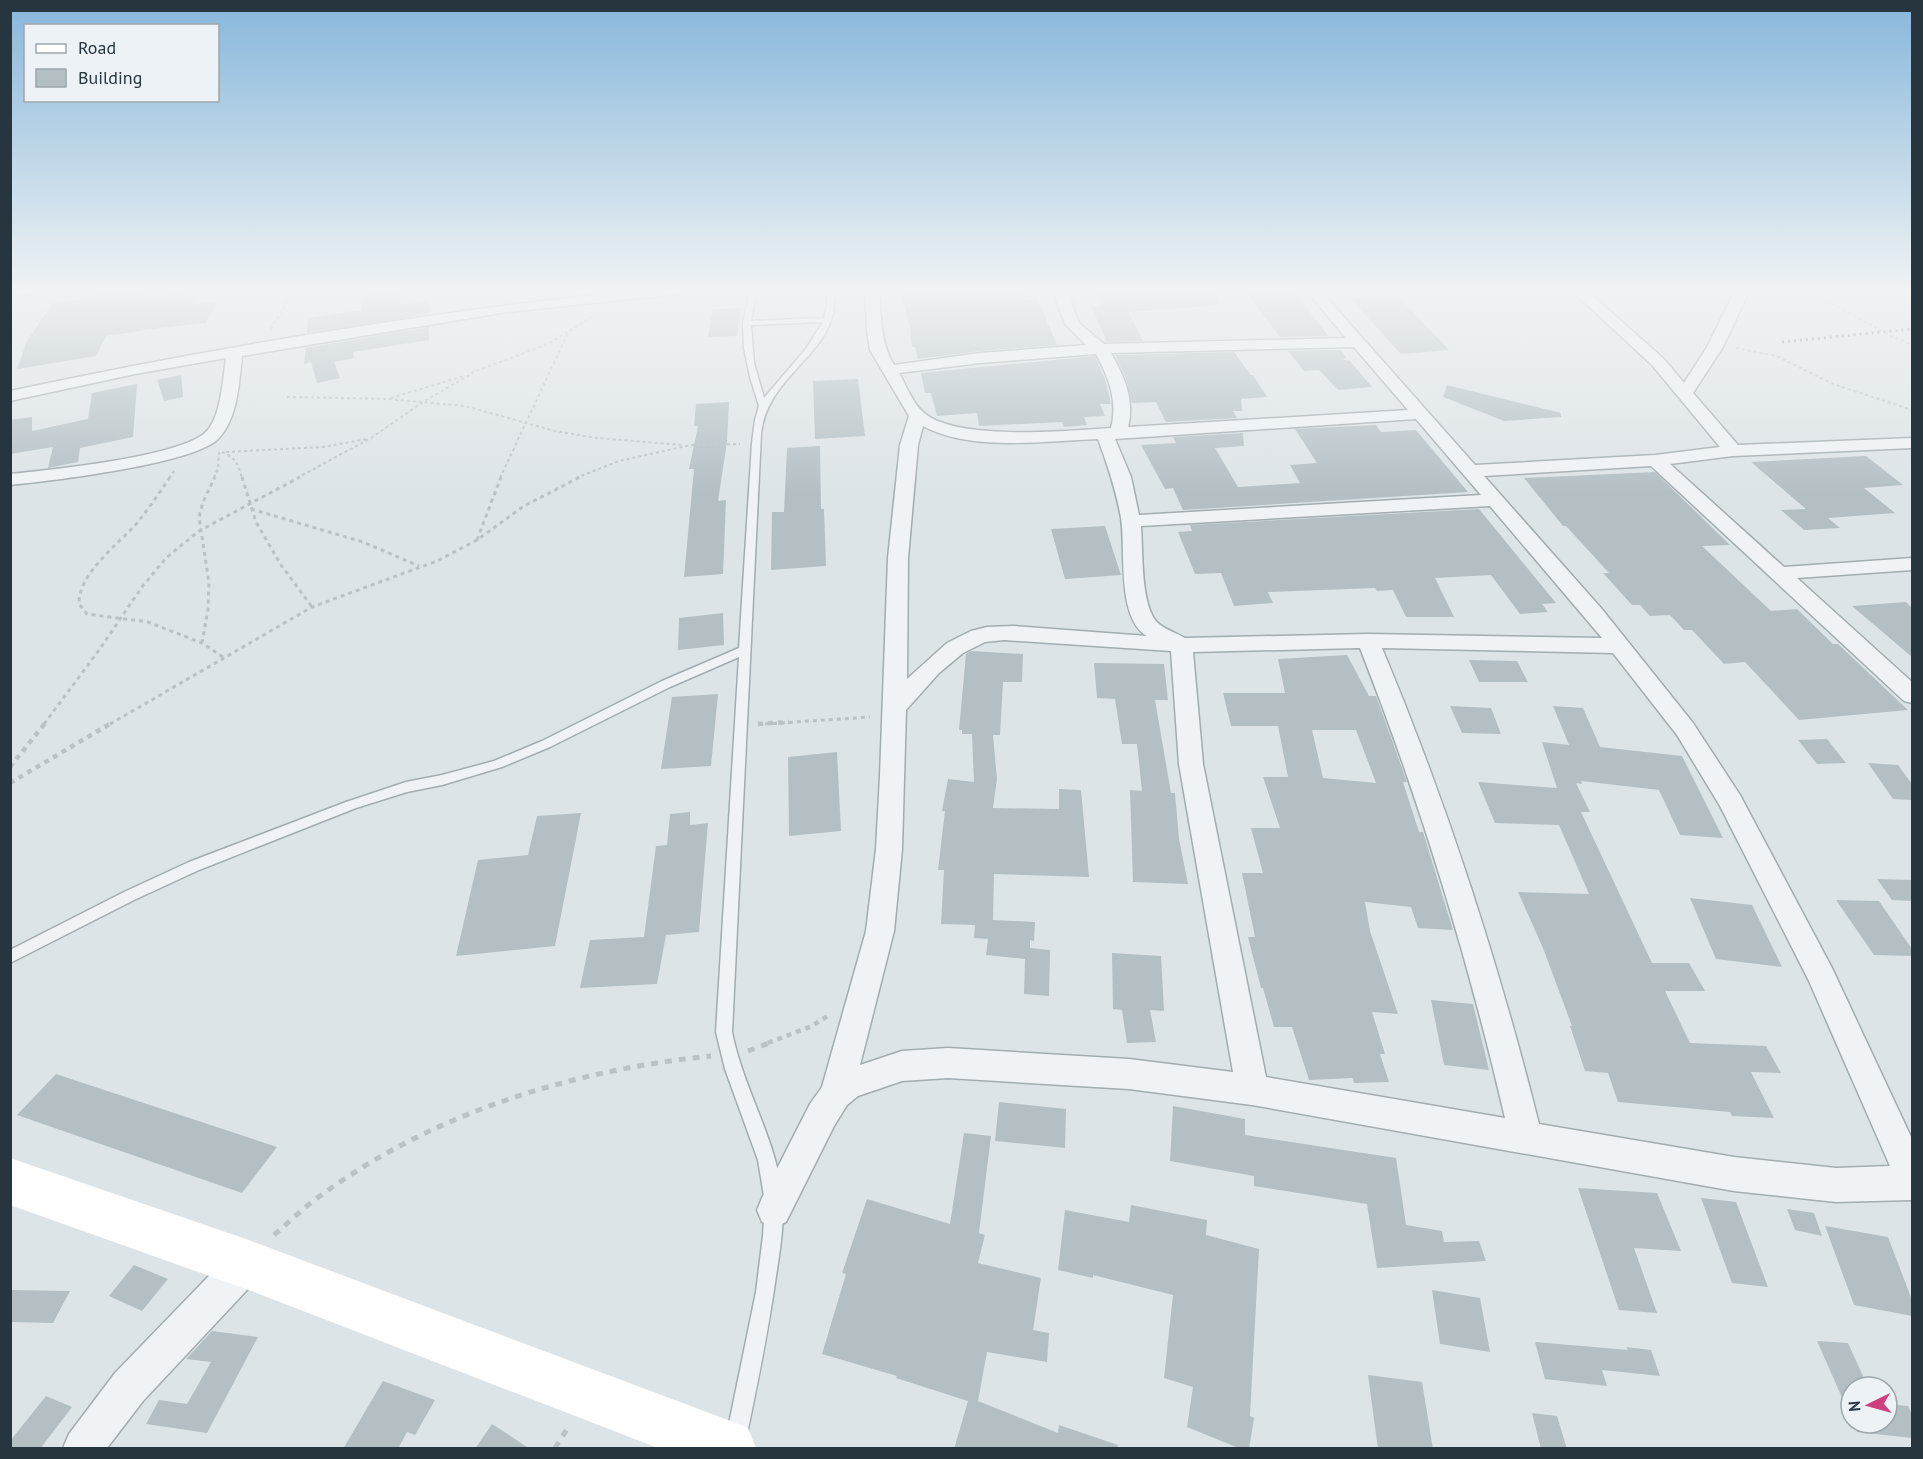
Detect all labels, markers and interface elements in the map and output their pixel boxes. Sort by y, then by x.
legend [24,24,219,102]
text: Road [78,36,116,59]
text: Building [78,66,142,89]
north arrow [1839,1375,1899,1435]
text: N [1844,1400,1864,1412]

